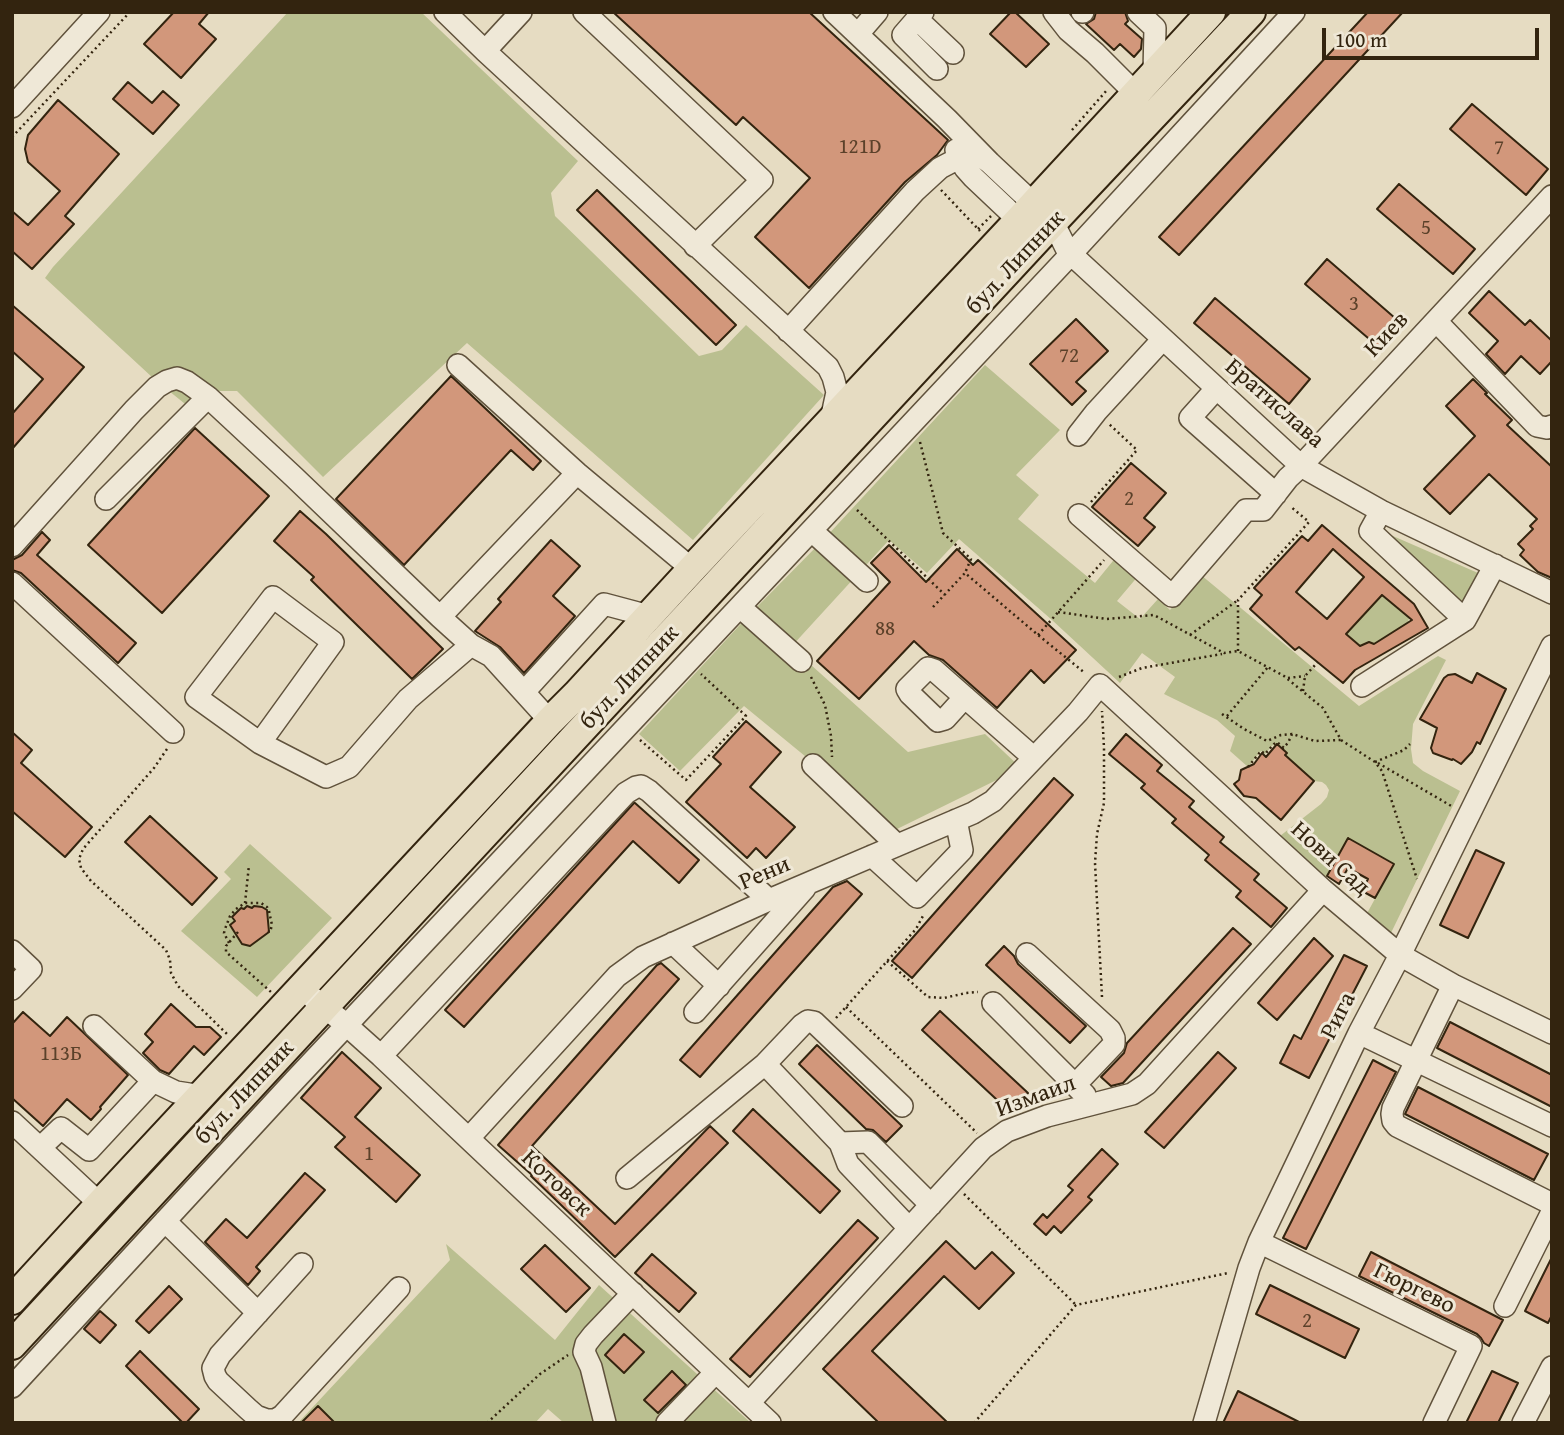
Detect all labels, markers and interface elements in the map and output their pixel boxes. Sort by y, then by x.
scale bar [1326,14,1543,58]
text: 100 m [1335,24,1387,55]
house number: 121D [838,135,882,161]
house number: 7 [1494,136,1504,162]
street label: бул. Липник [960,205,1072,321]
house number: 5 [1421,216,1431,242]
house number: 3 [1349,292,1359,318]
street label: Киев [1359,306,1415,364]
house number: 72 [1059,344,1079,370]
street label: Братислава [1218,353,1330,455]
house number: 2 [1124,487,1134,513]
house number: 88 [875,617,895,643]
street label: бул. Липник [574,620,686,736]
street label: Нови Сад [1284,816,1376,902]
street label: Рени [735,851,795,897]
street label: Рига [1315,988,1363,1044]
street label: бул. Липник [189,1035,301,1151]
house number: 113Б [40,1042,82,1068]
street label: Измаил [992,1069,1080,1125]
house number: 1 [364,1142,374,1168]
street label: Котовск [515,1144,597,1224]
street label: Гюргево [1368,1257,1460,1321]
house number: 2 [1302,1309,1312,1335]

